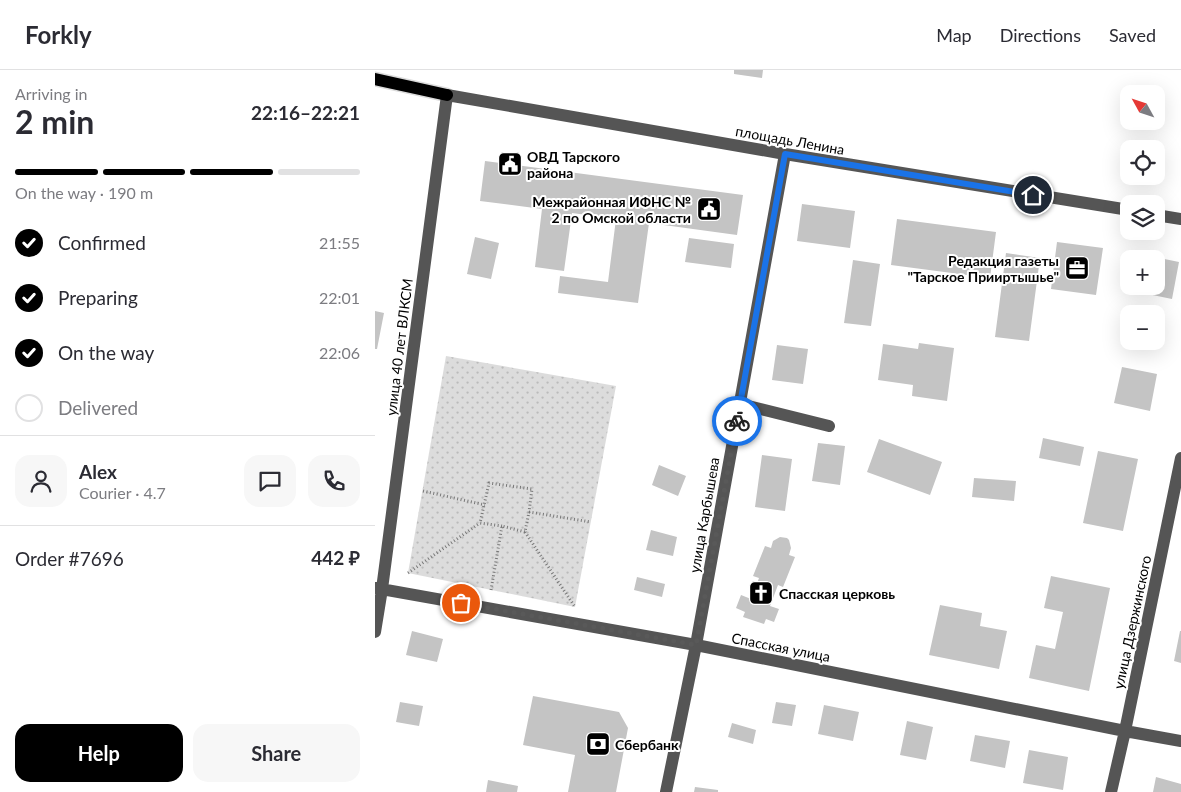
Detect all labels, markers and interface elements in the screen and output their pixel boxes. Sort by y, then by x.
text: Forkly [25,20,92,49]
text: Map [936,24,972,46]
text: Directions [1000,24,1081,46]
text: Saved [1109,24,1156,46]
text: Arriving in [15,84,88,103]
north arrow [1120,85,1165,130]
map controls [1120,85,1165,350]
text: 22:16–22:21 [251,101,360,124]
text: 2 min [15,102,94,141]
street label: площадь Ленина [734,122,846,158]
button: locate [1120,140,1165,185]
place label: ОВД Тарского района [527,148,620,181]
public building icon: ОВД Тарского района [497,151,523,177]
pin [1012,174,1054,216]
icon: home [1019,181,1047,209]
text: On the way · 190 m [15,183,153,202]
place label: Межрайонная ИФНС № 2 по Омской области [532,193,691,226]
button: layers [1120,195,1165,240]
public building icon: Межрайонная ИФНС № 2 по Омской области [696,196,722,222]
icon: check [15,229,43,257]
text: Confirmed [58,231,146,254]
text: 21:55 [319,233,360,252]
button: + [1120,250,1165,295]
place label: Редакция газеты "Тарское Прииртышье" [907,252,1059,285]
office icon: Редакция газеты "Тарское Прииртышье" [1064,255,1090,281]
street label: улица 40 лет ВЛКСМ [382,277,416,417]
icon: check [15,284,43,312]
text: Preparing [58,286,138,309]
text: 22:01 [319,288,360,307]
button: − [1120,305,1165,350]
icon: check [15,339,43,367]
text: On the way [58,341,154,364]
text: 22:06 [319,343,360,362]
text: Delivered [58,396,138,419]
courier [712,396,762,446]
icon: bike [723,407,751,435]
button: person [15,455,67,507]
button: chat [244,455,296,507]
button: phone [308,455,360,507]
street label: улица Карбышева [685,456,723,574]
text: Alex [79,460,117,483]
text: Courier · 4.7 [79,483,166,502]
text: 442 ₽ [311,546,360,569]
text: Order #7696 [15,547,124,570]
street label: улица Дзержинского [1110,554,1154,690]
church icon: Спасская церковь [748,580,774,606]
pin [440,582,482,624]
place label: Спасская церковь [779,585,895,602]
icon: bag [447,589,475,617]
street label: Спасская улица [730,629,832,665]
button: Help [15,724,183,782]
button: Share [193,724,360,782]
bank icon: Сбербанк [585,731,611,757]
place label: Сбербанк [615,736,679,753]

